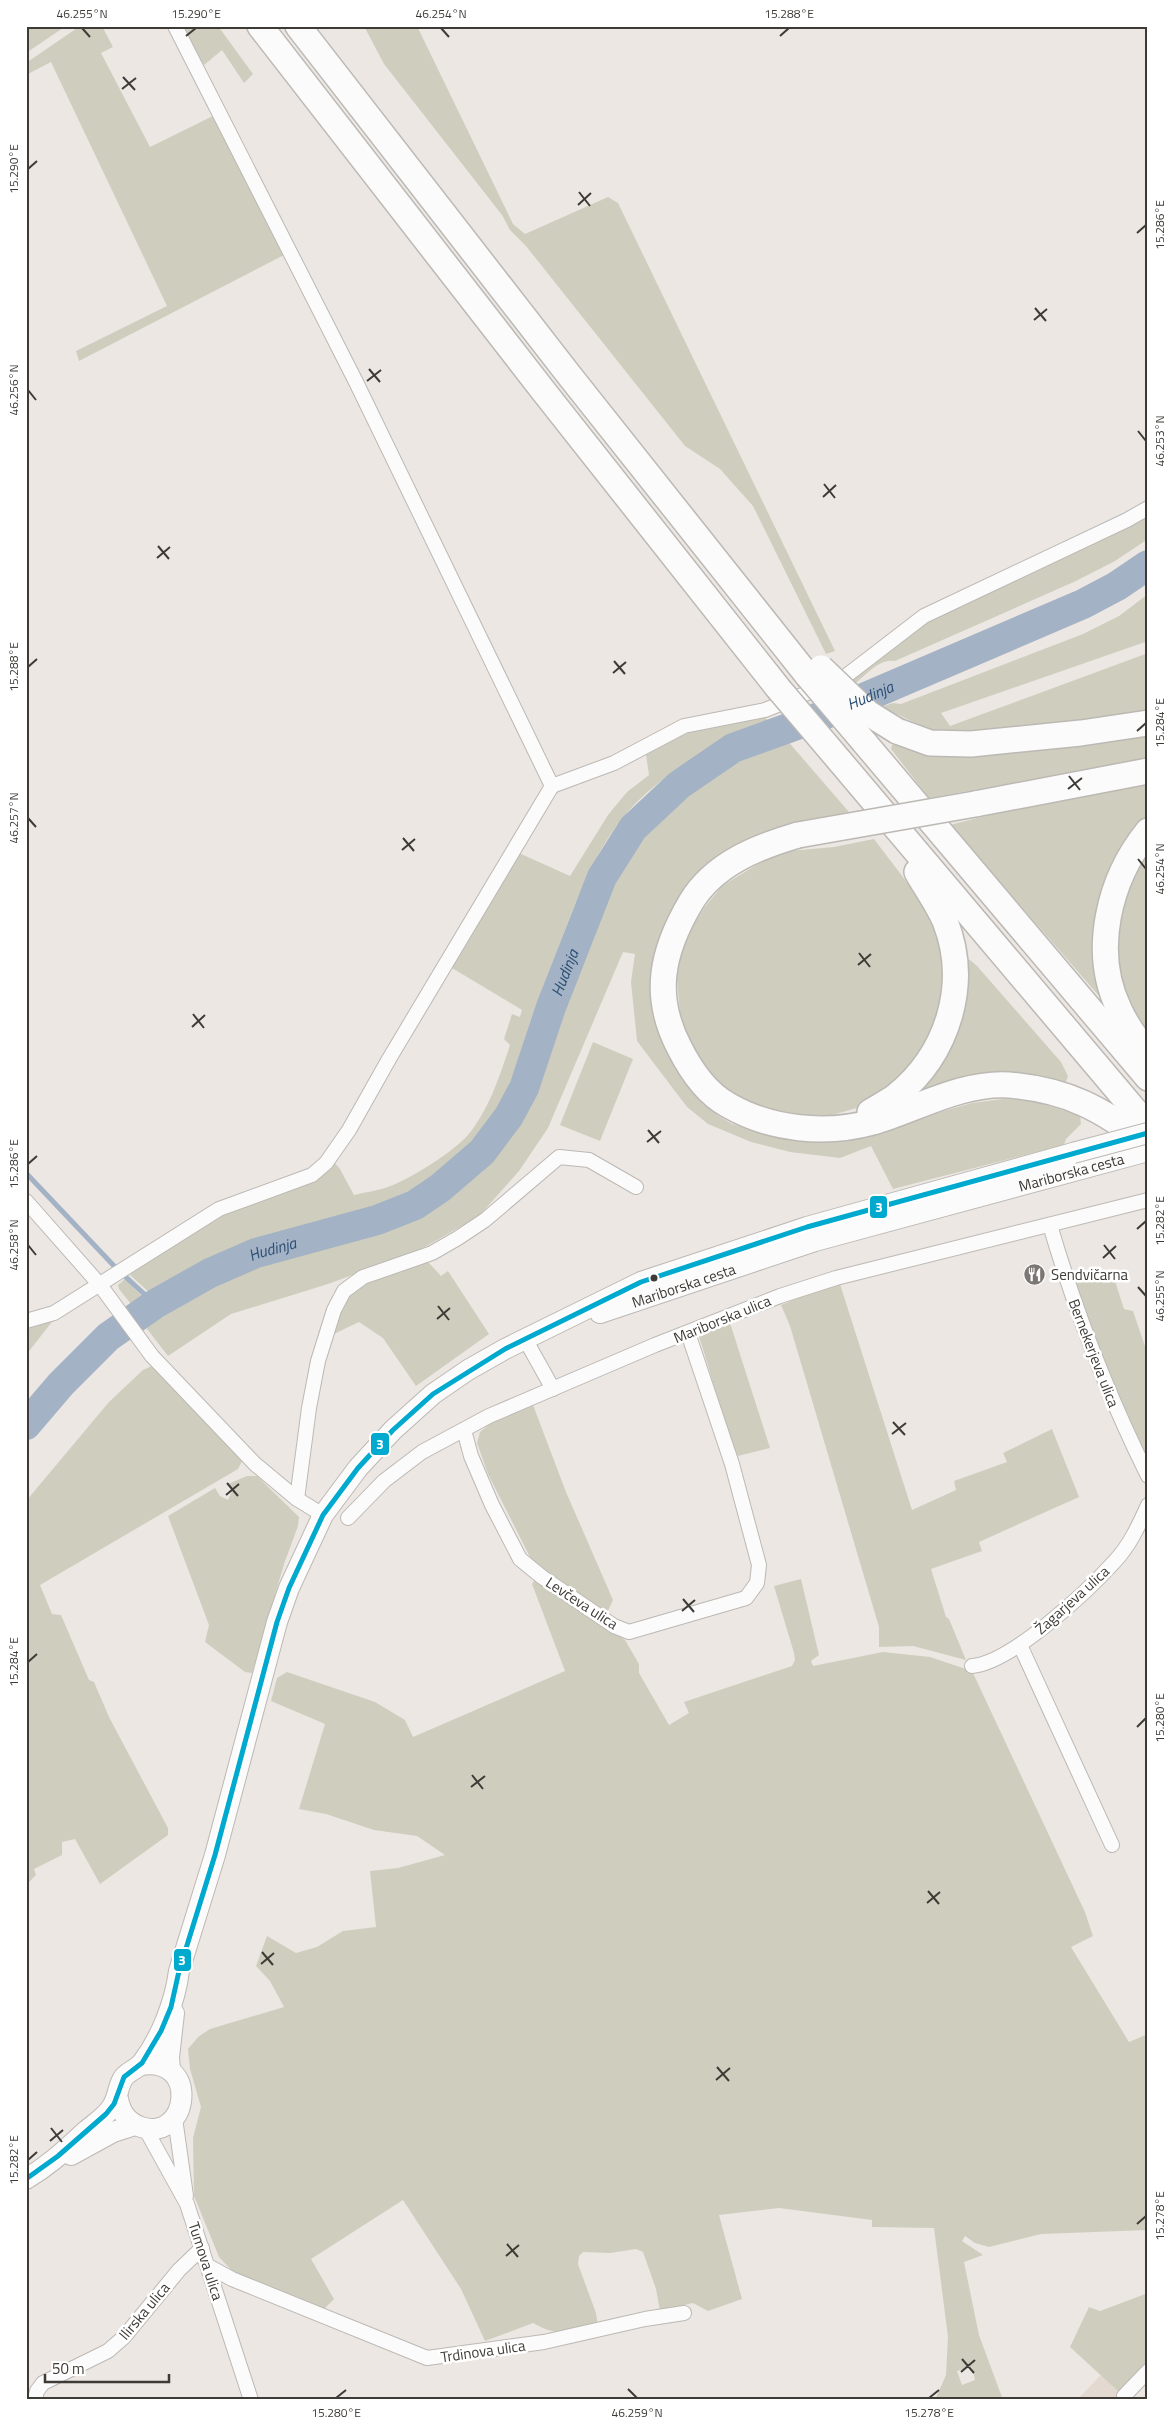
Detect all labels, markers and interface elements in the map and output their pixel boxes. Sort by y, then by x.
text: 46.255°N [56,4,108,23]
text: 15.290°E [171,4,221,23]
text: 46.254°N [415,4,467,23]
text: 15.288°E [764,4,814,23]
text: 15.290°E [4,144,23,194]
text: 15.286°E [1150,200,1169,250]
text: 46.256°N [4,364,23,416]
text: 46.253°N [1150,415,1169,467]
text: 15.288°E [4,642,23,692]
water label: Hudinja [843,674,898,716]
text: 15.284°E [1150,698,1169,748]
text: 46.257°N [4,792,23,844]
text: 46.254°N [1150,843,1169,895]
water label: Hudinja [544,945,585,1000]
text: 15.286°E [4,1139,23,1189]
street label: Mariborska cesta [1016,1146,1127,1197]
line badge: 3 [869,1195,888,1219]
text: 3 [875,1196,883,1217]
text: 15.282°E [1150,1196,1169,1246]
text: 46.258°N [4,1219,23,1271]
water label: Hudinja [244,1230,300,1267]
street label: Mariborska cesta [628,1257,739,1313]
restaurant icon: Sendvičarna [1023,1262,1047,1286]
place label: Sendvičarna [1051,1263,1128,1286]
text: 46.255°N [1150,1270,1169,1322]
unlabelled marker [649,1273,659,1283]
street label: Mariborska ulica [670,1289,775,1349]
street label: Bernekerjeva ulica [1063,1295,1125,1411]
line badge: 3 [370,1432,390,1456]
text: 3 [376,1433,384,1454]
street label: Žagarjeva ulica [1030,1560,1115,1640]
street label: Levčeva ulica [541,1571,623,1635]
text: 15.284°E [4,1637,23,1687]
text: 15.280°E [1150,1693,1169,1743]
line badge: 3 [173,1948,192,1972]
text: 3 [178,1949,186,1970]
text: 15.282°E [4,2135,23,2185]
text: 15.278°E [1150,2191,1169,2241]
street label: Tumova ulica [182,2219,230,2304]
street label: Ilirska ulica [113,2277,175,2345]
street label: Trdinova ulica [439,2334,527,2368]
scale bar [45,2351,169,2383]
text: 50 m [52,2357,85,2380]
text: 15.280°E [311,2403,361,2422]
text: 46.259°N [611,2403,663,2422]
text: 15.278°E [904,2403,954,2422]

